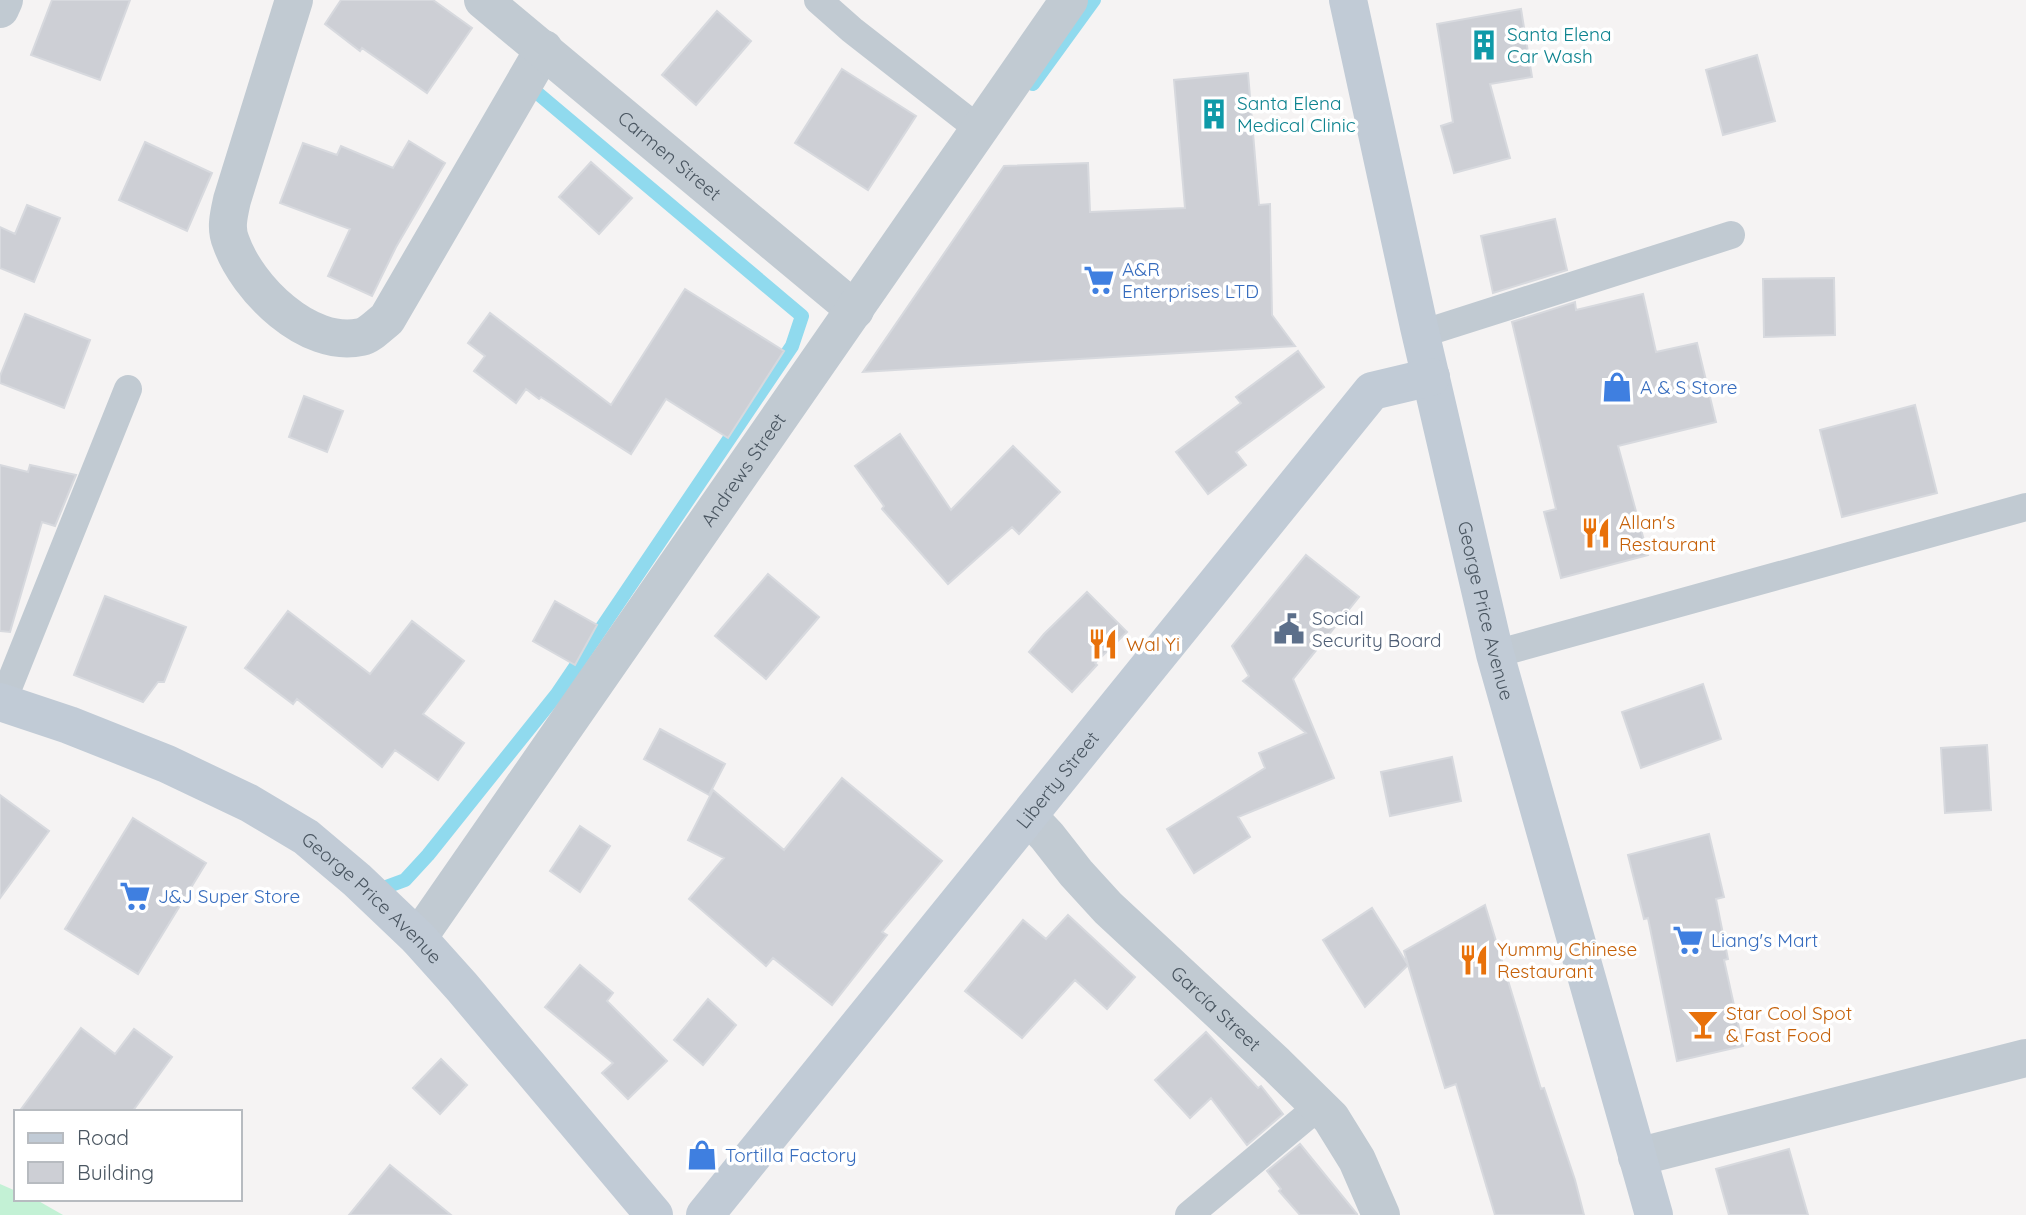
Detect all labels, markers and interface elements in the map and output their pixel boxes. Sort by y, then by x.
place label: Santa Elena Car Wash [1507,22,1612,68]
building icon: Santa Elena Car Wash [1467,28,1501,62]
place label: Santa Elena Medical Clinic [1237,91,1356,137]
building icon: Santa Elena Medical Clinic [1197,97,1231,131]
street label: Carmen Street [613,106,726,206]
place label: A&R Enterprises LTD [1122,257,1259,303]
supermarket icon: A&R Enterprises LTD [1082,263,1116,297]
shop icon: A & S Store [1600,370,1634,404]
place label: A & S Store [1640,375,1738,399]
street label: Andrews Street [695,408,791,531]
place label: Allan's Restaurant [1619,510,1716,556]
restaurant icon: Allan's Restaurant [1579,516,1613,550]
street label: George Price Avenue [1453,519,1519,703]
place label: Social Security Board [1312,606,1442,652]
public building icon: Social Security Board [1272,612,1306,646]
restaurant icon: Wal Yi [1086,627,1120,661]
place label: Wal Yi [1126,632,1180,656]
street label: Liberty Street [1011,726,1104,833]
street label: George Price Avenue [297,826,447,969]
supermarket icon: J&J Super Store [118,879,152,913]
place label: J&J Super Store [158,884,300,908]
supermarket icon: Liang's Mart [1671,923,1705,957]
place label: Liang's Mart [1711,928,1818,952]
place label: Yummy Chinese Restaurant [1497,937,1637,983]
restaurant icon: Yummy Chinese Restaurant [1457,943,1491,977]
street label: García Street [1166,961,1266,1056]
place label: Star Cool Spot & Fast Food [1726,1001,1852,1047]
bar icon: Star Cool Spot & Fast Food [1686,1007,1720,1041]
legend [14,1110,242,1201]
text: Road [77,1124,129,1150]
shop icon: Tortilla Factory [685,1138,719,1172]
place label: Tortilla Factory [725,1143,857,1167]
text: Building [77,1159,154,1185]

